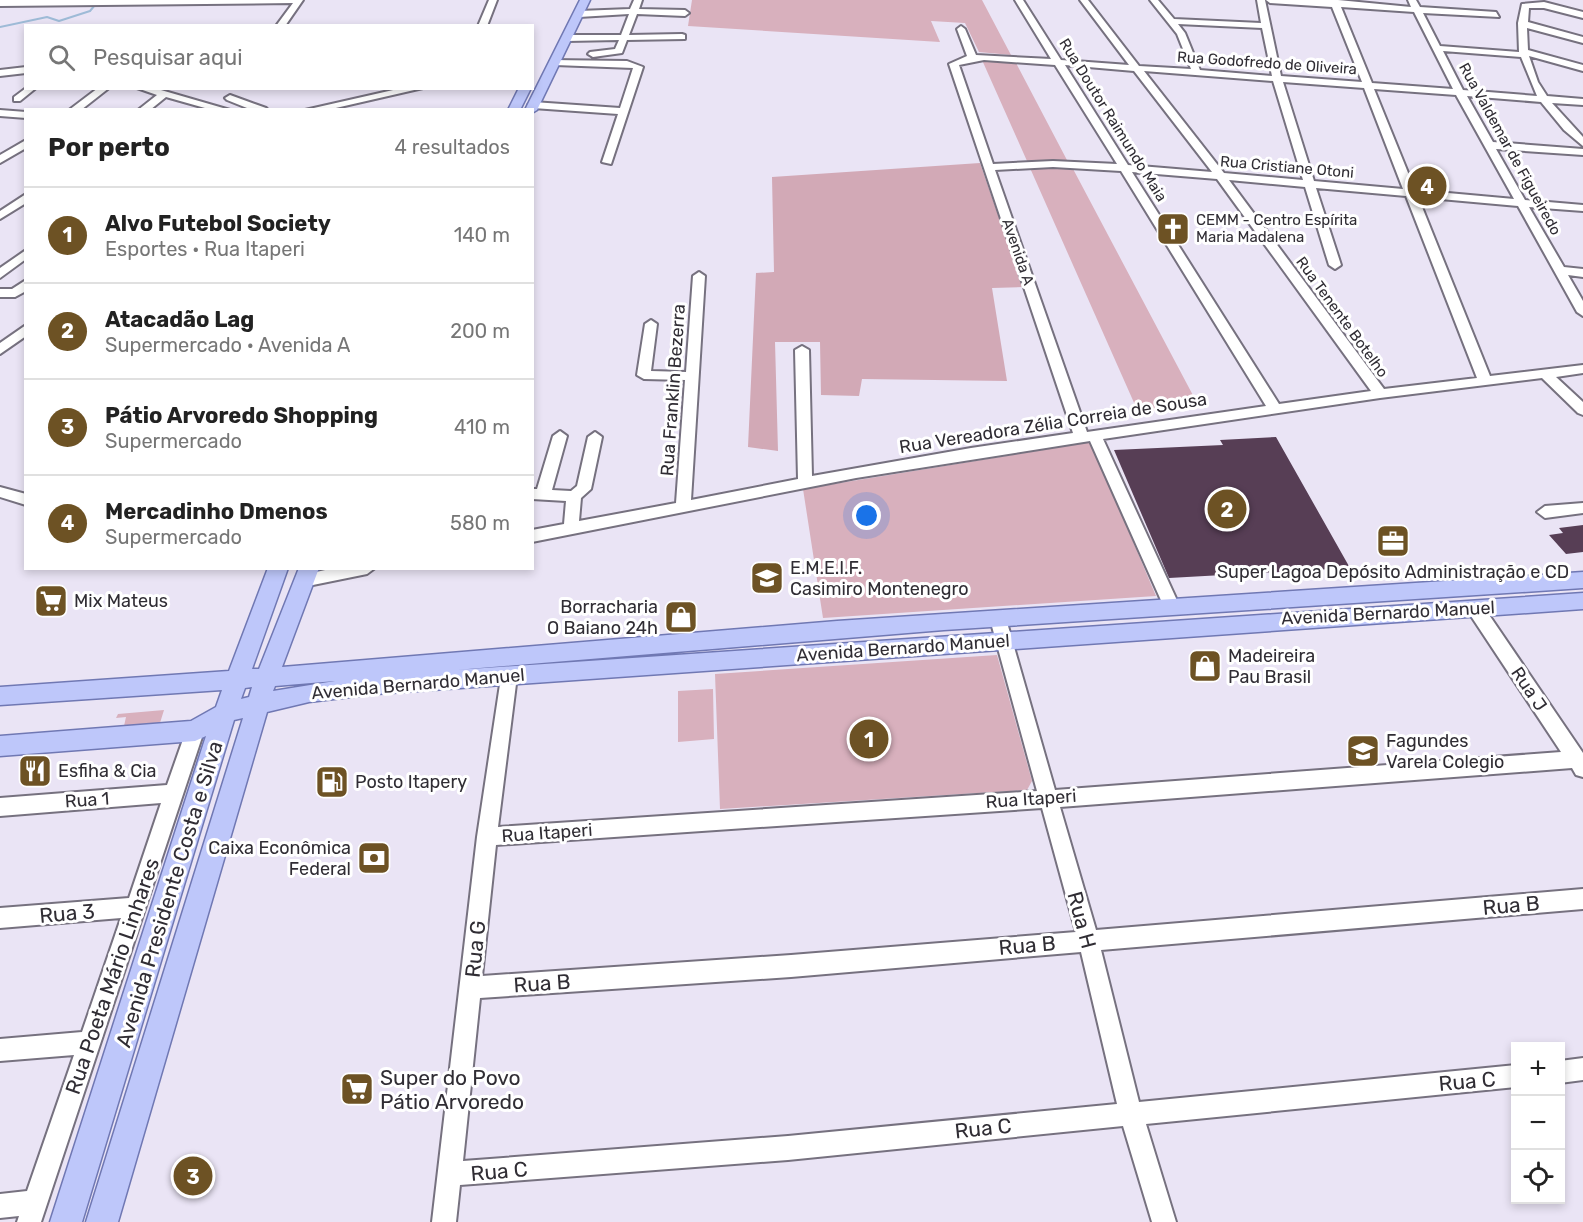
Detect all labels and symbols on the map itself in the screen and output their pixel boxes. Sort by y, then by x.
street label: Rua Doutor Raimundo Maia [1055,35,1171,205]
street label: Rua Godofredo de Oliveira [1176,48,1358,78]
street label: Rua Valdemar de Figueiredo [1455,60,1565,238]
street label: Rua Cristiane Otoni [1219,152,1355,182]
pin: 4 [1408,164,1446,208]
church icon: CEMM - Centro Espírita Maria Madalena [1155,211,1191,247]
place label: CEMM - Centro Espírita Maria Madalena [1196,211,1357,246]
street label: Avenida A [998,216,1038,288]
street label: Rua Tenente Botelho [1292,253,1392,381]
street label: Rua Franklin Bezerra [656,303,690,477]
street label: Rua Vereadora Zélia Correia de Sousa [898,388,1208,458]
pin: 2 [1208,486,1246,532]
your location [852,501,881,530]
office icon: Super Lagoa Depósito Administração e CD [1375,523,1411,559]
place label: E.M.E.I.F. Casimiro Montenegro [790,557,968,600]
school or university icon: E.M.E.I.F. Casimiro Montenegro [749,560,785,596]
place label: Super Lagoa Depósito Administração e CD [1217,561,1569,583]
supermarket icon: Mix Mateus [33,583,69,619]
place label: Mix Mateus [74,590,168,612]
place label: Borracharia O Baiano 24h [547,596,658,639]
street label: Avenida Bernardo Manuel [1281,596,1495,630]
shop icon: Borracharia O Baiano 24h [663,599,699,635]
street label: Avenida Bernardo Manuel [796,630,1010,666]
place label: Madeireira Pau Brasil [1228,645,1315,688]
shop icon: Madeireira Pau Brasil [1187,648,1223,684]
street label: Rua J [1506,663,1552,715]
street label: Avenida Bernardo Manuel [311,664,525,704]
pin: 1 [850,716,888,762]
place label: Fagundes Varela Colegio [1386,730,1504,773]
school or university icon: Fagundes Varela Colegio [1345,733,1381,769]
street label: Avenida Presidente Costa e Silva [110,738,228,1050]
restaurant icon: Esfiha & Cia [17,753,53,789]
place label: Esfiha & Cia [58,760,156,782]
fuel station icon: Posto Itapery [314,764,350,800]
place label: Posto Itapery [355,771,467,793]
street label: Rua Itaperi [985,785,1077,813]
street label: Rua 1 [64,787,110,813]
street label: Rua Itaperi [501,819,593,847]
place label: Caixa Econômica Federal [208,837,351,880]
bank icon: Caixa Econômica Federal [356,840,392,876]
street label: Rua Poeta Mário Linhares [60,855,164,1097]
street label: Rua H [1062,889,1102,951]
street label: Rua B [1481,890,1541,920]
street label: Rua 3 [38,898,96,928]
street label: Rua G [460,919,490,979]
street label: Rua B [997,930,1057,960]
street label: Rua B [513,969,571,997]
place label: Super do Povo Pátio Arvoredo [380,1065,524,1114]
street label: Rua C [1437,1066,1497,1096]
supermarket icon: Super do Povo Pátio Arvoredo [339,1071,375,1107]
street label: Rua C [953,1113,1013,1143]
pin: 3 [174,1154,212,1198]
street label: Rua C [469,1156,529,1186]

